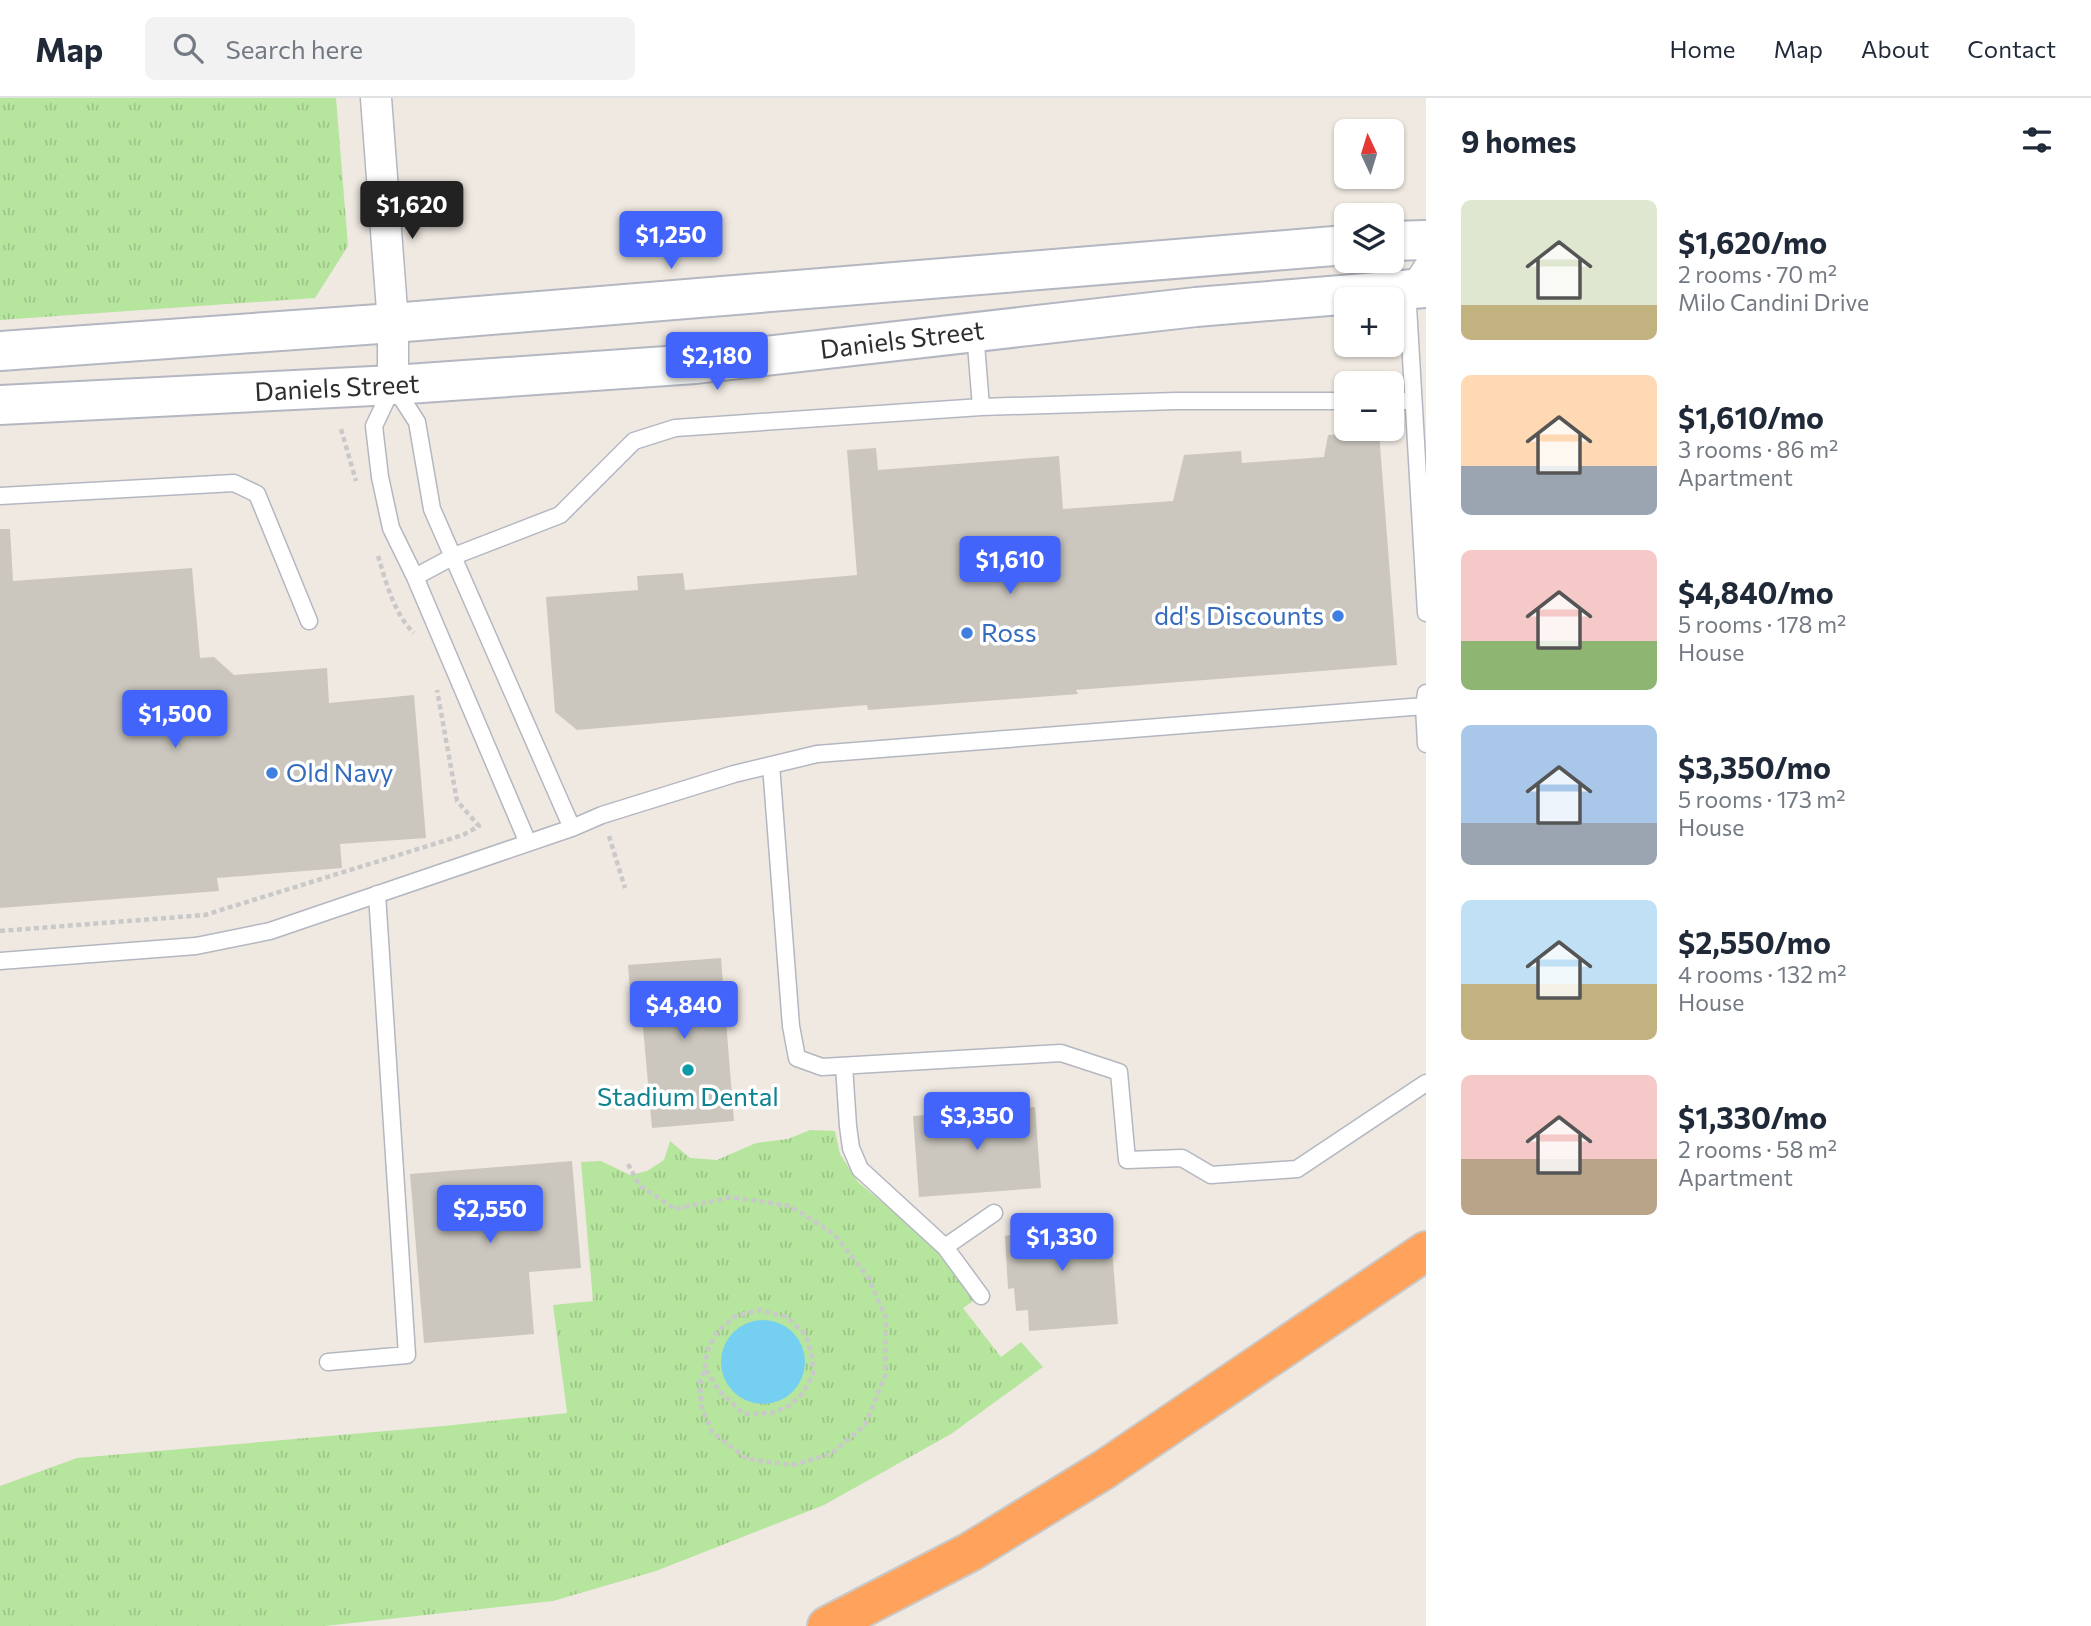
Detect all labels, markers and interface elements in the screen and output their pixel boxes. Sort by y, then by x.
search box [145,17,635,80]
text: Map [35,28,103,69]
icon: search [169,29,207,67]
text: Search here [225,33,363,64]
text: Home [1670,34,1736,63]
text: Map [1774,34,1823,63]
text: About [1861,34,1929,63]
text: Contact [1967,34,2056,63]
north arrow [1334,119,1404,189]
map controls [1334,119,1404,441]
icon: filters [2018,121,2056,159]
text: 9 homes [1461,122,1576,159]
pin: $1,620 [355,181,469,241]
text: $1,620 [376,190,448,218]
button: layers [1334,203,1404,273]
pin: $1,250 [614,212,728,271]
text: $1,250 [635,220,707,248]
text: $1,620/mo [1678,223,1827,260]
icon: home [1517,228,1601,312]
text: 2 rooms · 70 m² [1678,260,1837,288]
button: + [1334,287,1404,357]
text: Milo Candini Drive [1678,288,1869,316]
street label: Daniels Street [818,313,986,364]
pin: $2,180 [660,332,774,392]
text: $2,180 [682,341,752,369]
street label: Daniels Street [254,367,420,406]
button: − [1334,371,1404,441]
text: $1,610/mo [1678,398,1824,435]
icon: home [1517,403,1601,487]
text: 3 rooms · 86 m² [1678,435,1838,463]
text: Apartment [1678,463,1793,491]
pin: $1,610 [953,536,1067,596]
text: $1,610 [976,545,1044,573]
text: $4,840/mo [1678,573,1834,610]
icon: home [1517,578,1601,662]
place label: dd's Discounts [1154,599,1324,630]
marker: dd's Discounts [1330,608,1346,624]
text: 5 rooms · 178 m² [1678,610,1846,638]
place label: Ross [981,616,1036,647]
marker: Ross [959,625,975,641]
text: House [1678,638,1744,666]
pin: $1,500 [118,690,232,750]
text: $1,500 [138,699,212,727]
text: $3,350/mo [1678,748,1831,785]
icon: home [1517,753,1601,837]
place label: Old Navy [286,756,394,787]
marker: Old Navy [264,765,280,781]
text: 5 rooms · 173 m² [1678,785,1845,813]
text: House [1678,813,1744,841]
text: $2,550/mo [1678,923,1831,960]
icon: home [1517,928,1601,1012]
text: 4 rooms · 132 m² [1678,960,1847,988]
pin: $4,840 [627,982,741,1041]
text: House [1678,988,1744,1016]
text: $4,840 [646,990,722,1018]
marker: Stadium Dental [680,1062,696,1078]
place label: Stadium Dental [597,1080,779,1111]
pin: $3,350 [920,1093,1034,1152]
text: $1,330/mo [1678,1098,1827,1135]
text: $3,350 [940,1101,1014,1129]
icon: home [1517,1103,1601,1187]
text: 2 rooms · 58 m² [1678,1135,1837,1163]
text: Apartment [1678,1163,1793,1191]
pin: $2,550 [433,1186,547,1245]
text: $2,550 [453,1194,527,1222]
pin: $1,330 [1005,1214,1119,1273]
text: $1,330 [1026,1222,1098,1250]

